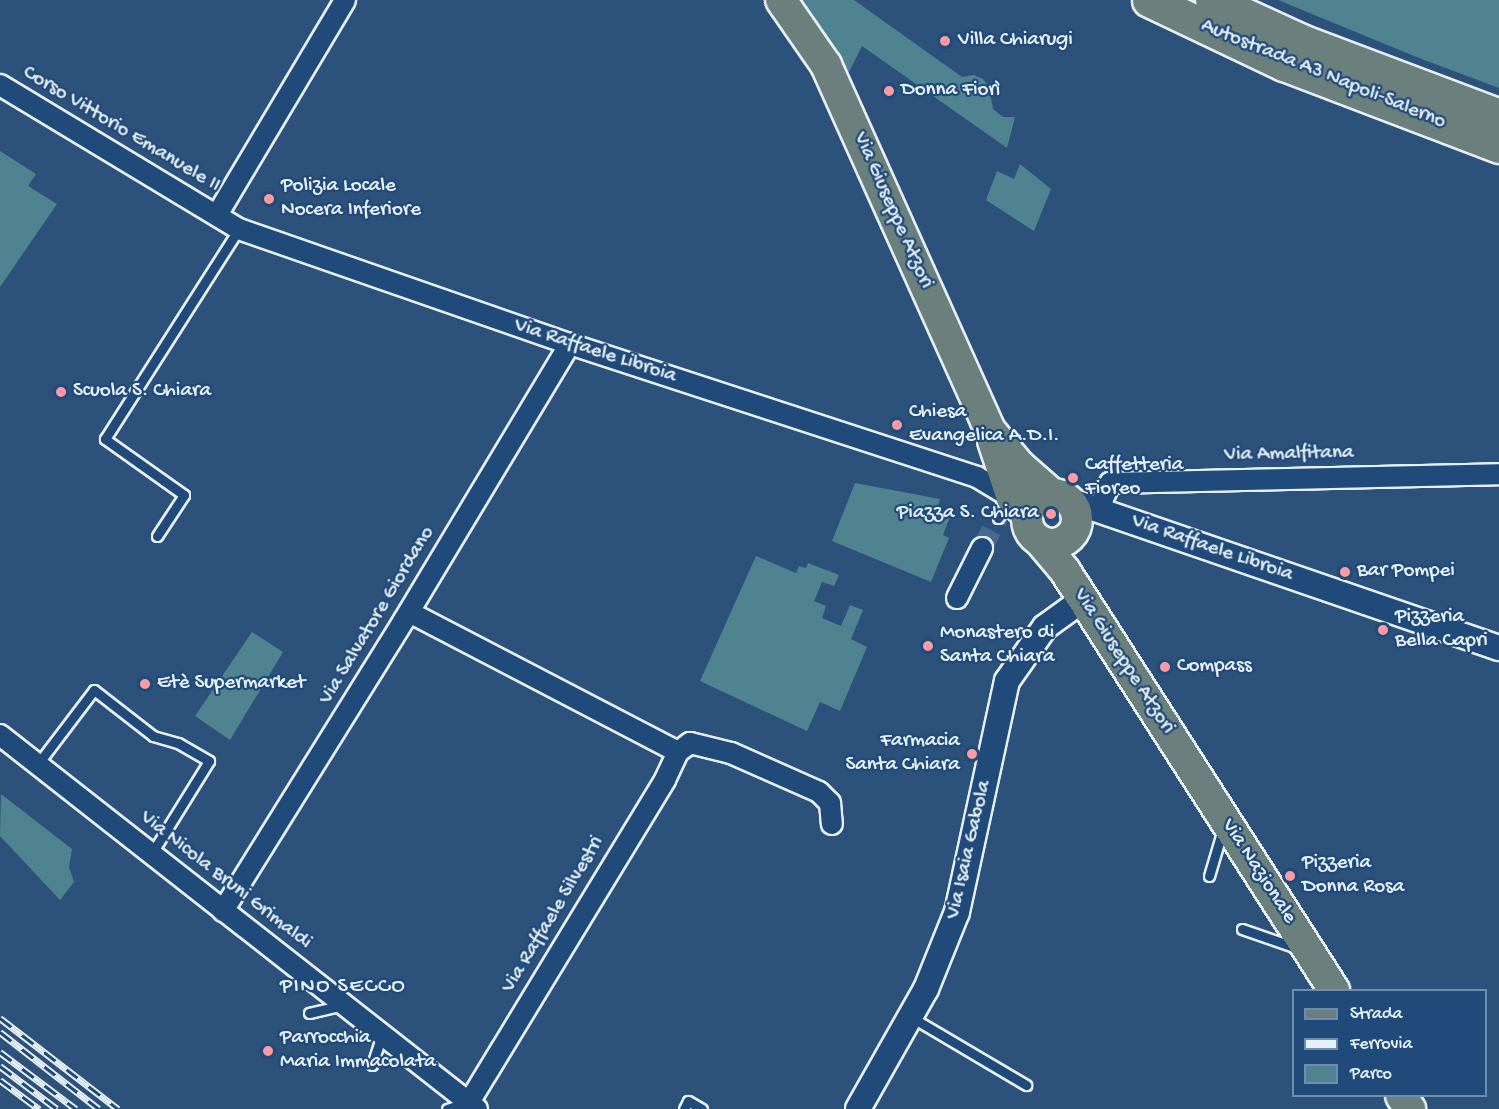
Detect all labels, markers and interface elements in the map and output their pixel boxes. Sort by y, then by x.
street label: Autostrada A3 Napoli-Salerno [1197,14,1449,136]
place label: Villa Chiarugi [958,28,1073,54]
marker: Villa Chiarugi [936,32,954,50]
street label: Corso Vittorio Emanuele II [18,61,224,199]
place label: Donna Fiorì [901,78,1000,104]
marker: Donna Fiorì [882,84,896,98]
street label: Via Giuseppe Atzori [846,129,938,293]
place label: Polizia Locale Nocera Inferiore [281,174,421,224]
marker: Polizia Locale Nocera Inferiore [262,192,276,206]
street label: Via Raffaele Libroia [511,314,679,390]
place label: Scuola S. Chiara [73,379,211,405]
marker: Scuola S. Chiara [54,385,68,399]
place label: Chiesa Evangelica A.D.I. [909,400,1060,450]
marker: Chiesa Evangelica A.D.I. [890,418,904,432]
street label: Via Amalfitana [1224,441,1354,469]
place label: Caffetteria Fioreo [1085,453,1183,503]
marker: Caffetteria Fioreo [1066,471,1080,485]
place label: Piazza S. Chiara [897,501,1039,527]
marker: Piazza S. Chiara [1044,507,1058,521]
street label: Via Raffaele Libroia [1128,510,1296,588]
street label: Via Salvatore Giordano [315,522,441,710]
place label: Bar Pompei [1357,559,1455,585]
marker: Bar Pompei [1338,565,1352,579]
street label: Via Giuseppe Atzori [1066,584,1180,740]
place label: Pizzeria Bella Capri [1395,605,1488,655]
place label: Monastero di Santa Chiara [940,621,1055,671]
marker: Pizzeria Bella Capri [1376,623,1390,637]
marker: Monastero di Santa Chiara [921,639,935,653]
place label: Compass [1177,654,1252,680]
marker: Compass [1158,660,1172,674]
place label: Etè Supermarket [157,671,305,697]
marker: Etè Supermarket [138,677,152,691]
place label: Farmacia Santa Chiara [845,729,960,779]
marker: Farmacia Santa Chiara [965,747,979,761]
street label: Via Isaia Gabola [942,778,998,922]
street label: Via Nicola Bruni Grimaldi [134,806,316,956]
street label: Via Nazionale [1215,815,1301,929]
street label: Via Raffaele Silvestri [497,832,611,998]
place label: Pizzeria Donna Rosa [1302,851,1404,901]
marker: Pizzeria Donna Rosa [1283,869,1297,883]
district label: PINO SECCO [280,975,406,1001]
legend [1292,989,1487,1097]
text: Strada [1350,1004,1403,1025]
place label: Parrocchia Maria Immacolata [280,1026,436,1076]
text: Ferrovia [1350,1034,1412,1055]
marker: Parrocchia Maria Immacolata [261,1044,275,1058]
text: Parco [1350,1064,1392,1085]

